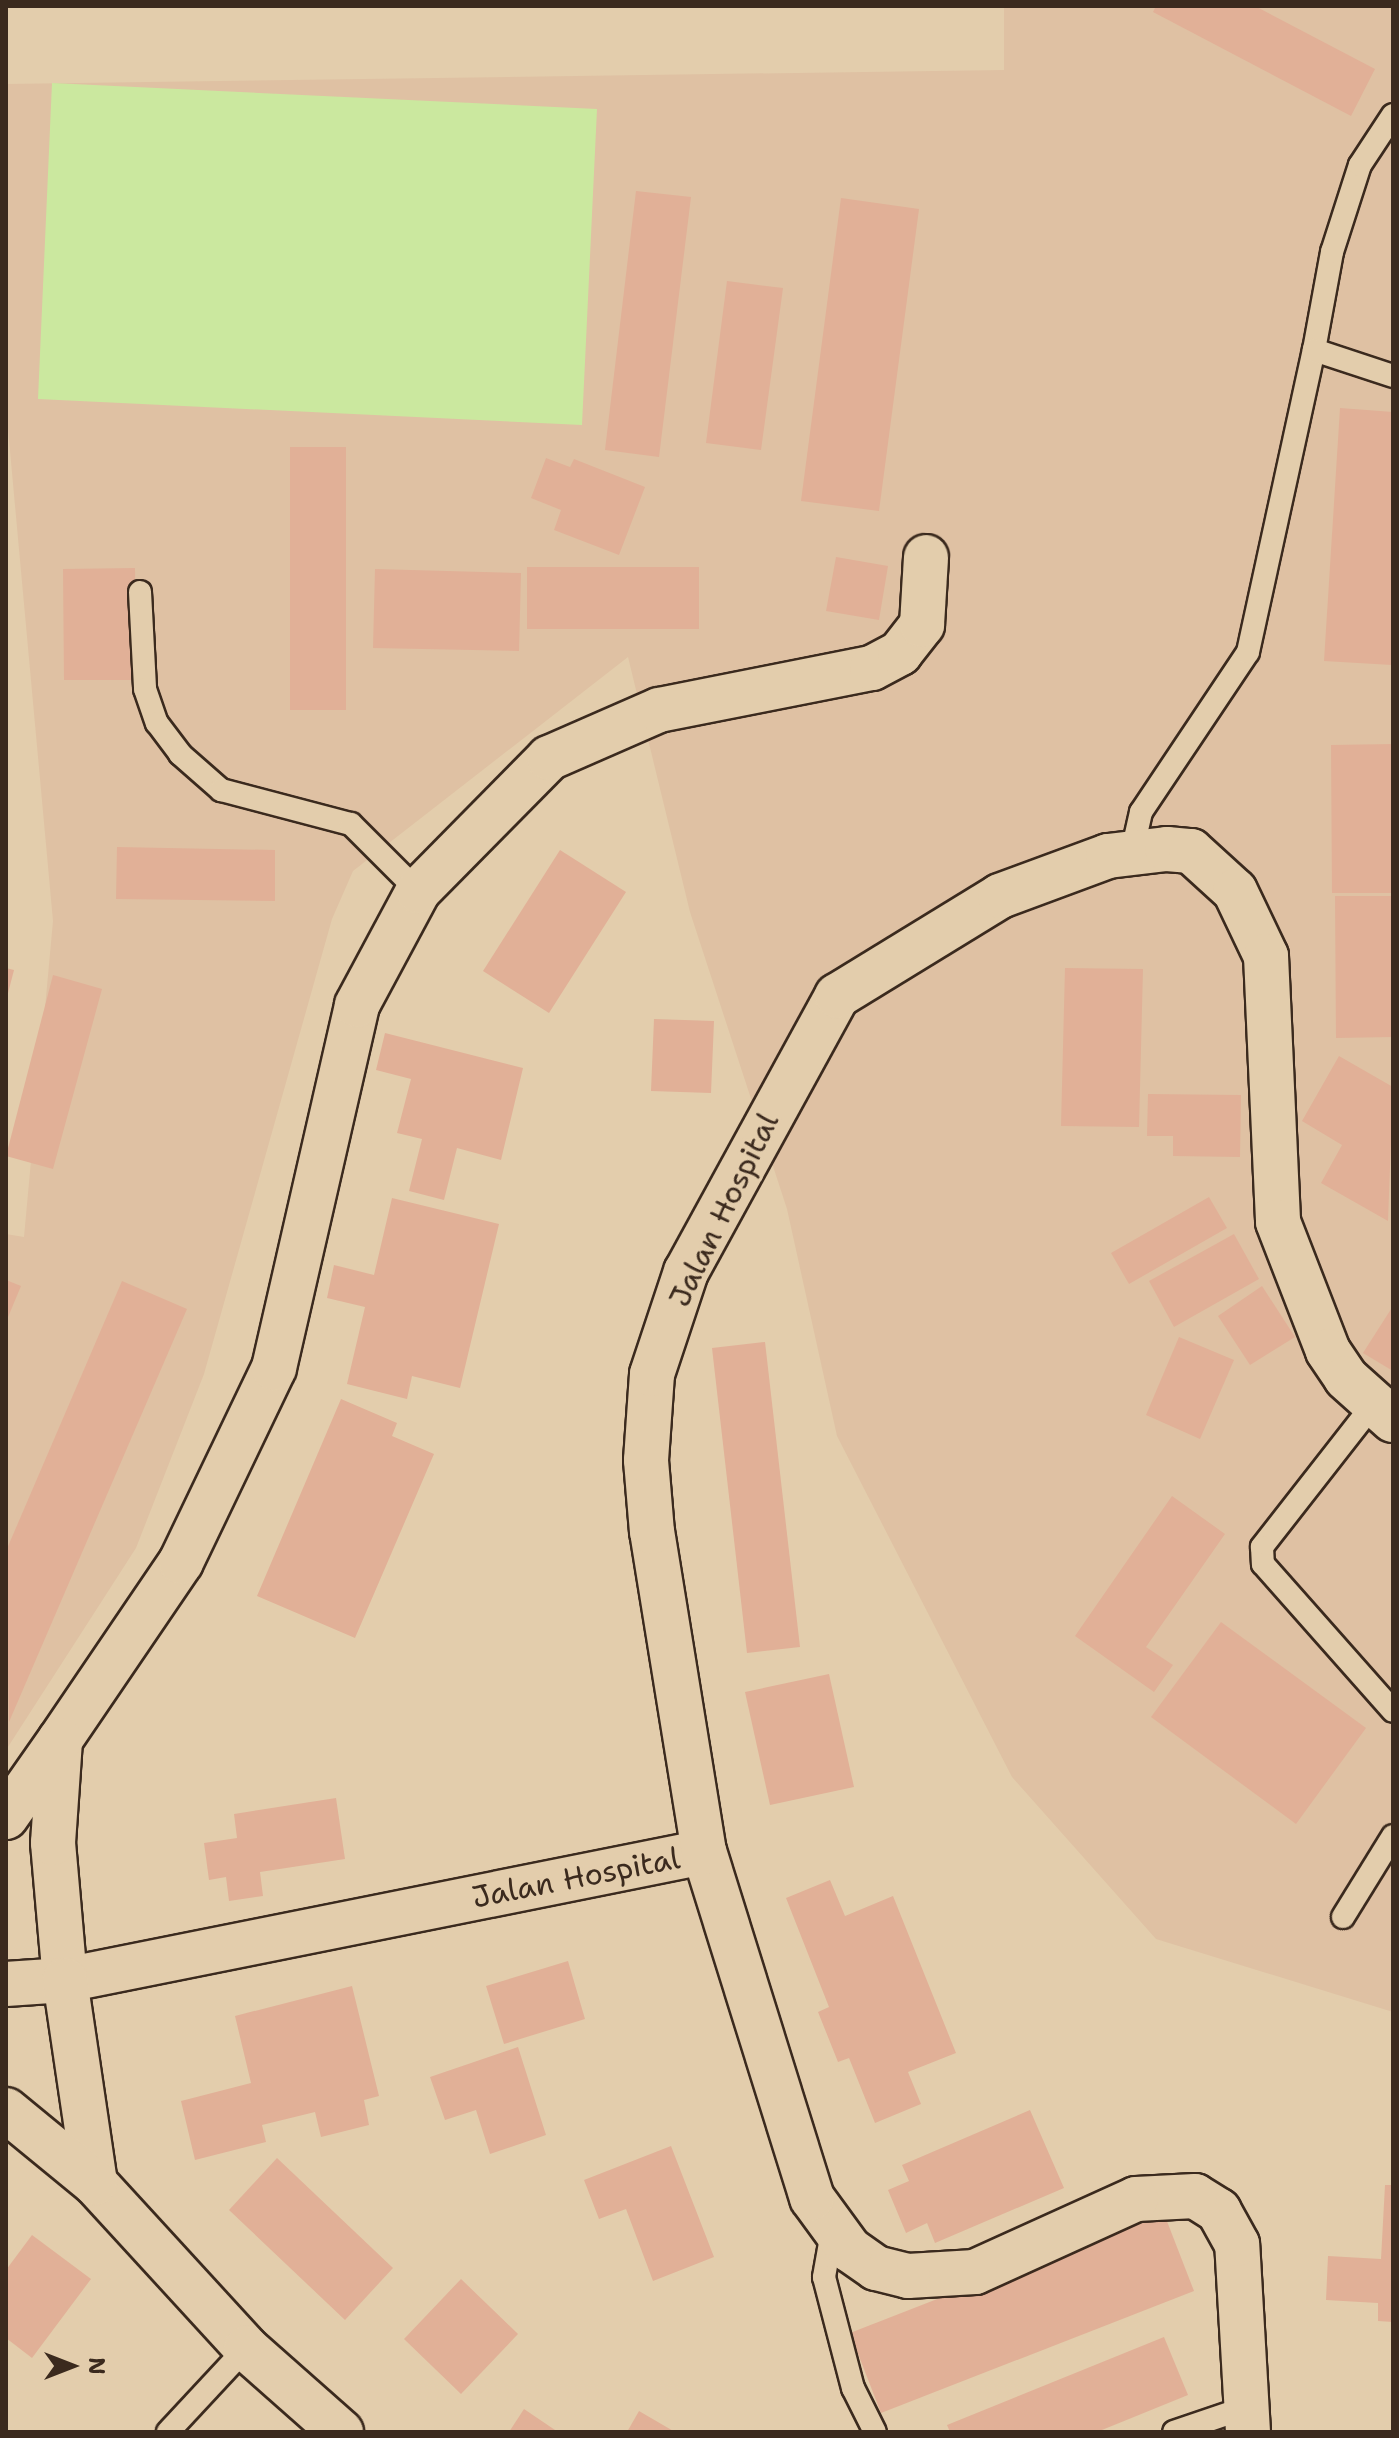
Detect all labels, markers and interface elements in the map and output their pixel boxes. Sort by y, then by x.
street label: Jalan Hospital [662,1107,786,1313]
street label: Jalan Hospital [469,1840,683,1916]
north arrow [32,2326,112,2406]
text: N [82,2357,111,2375]

